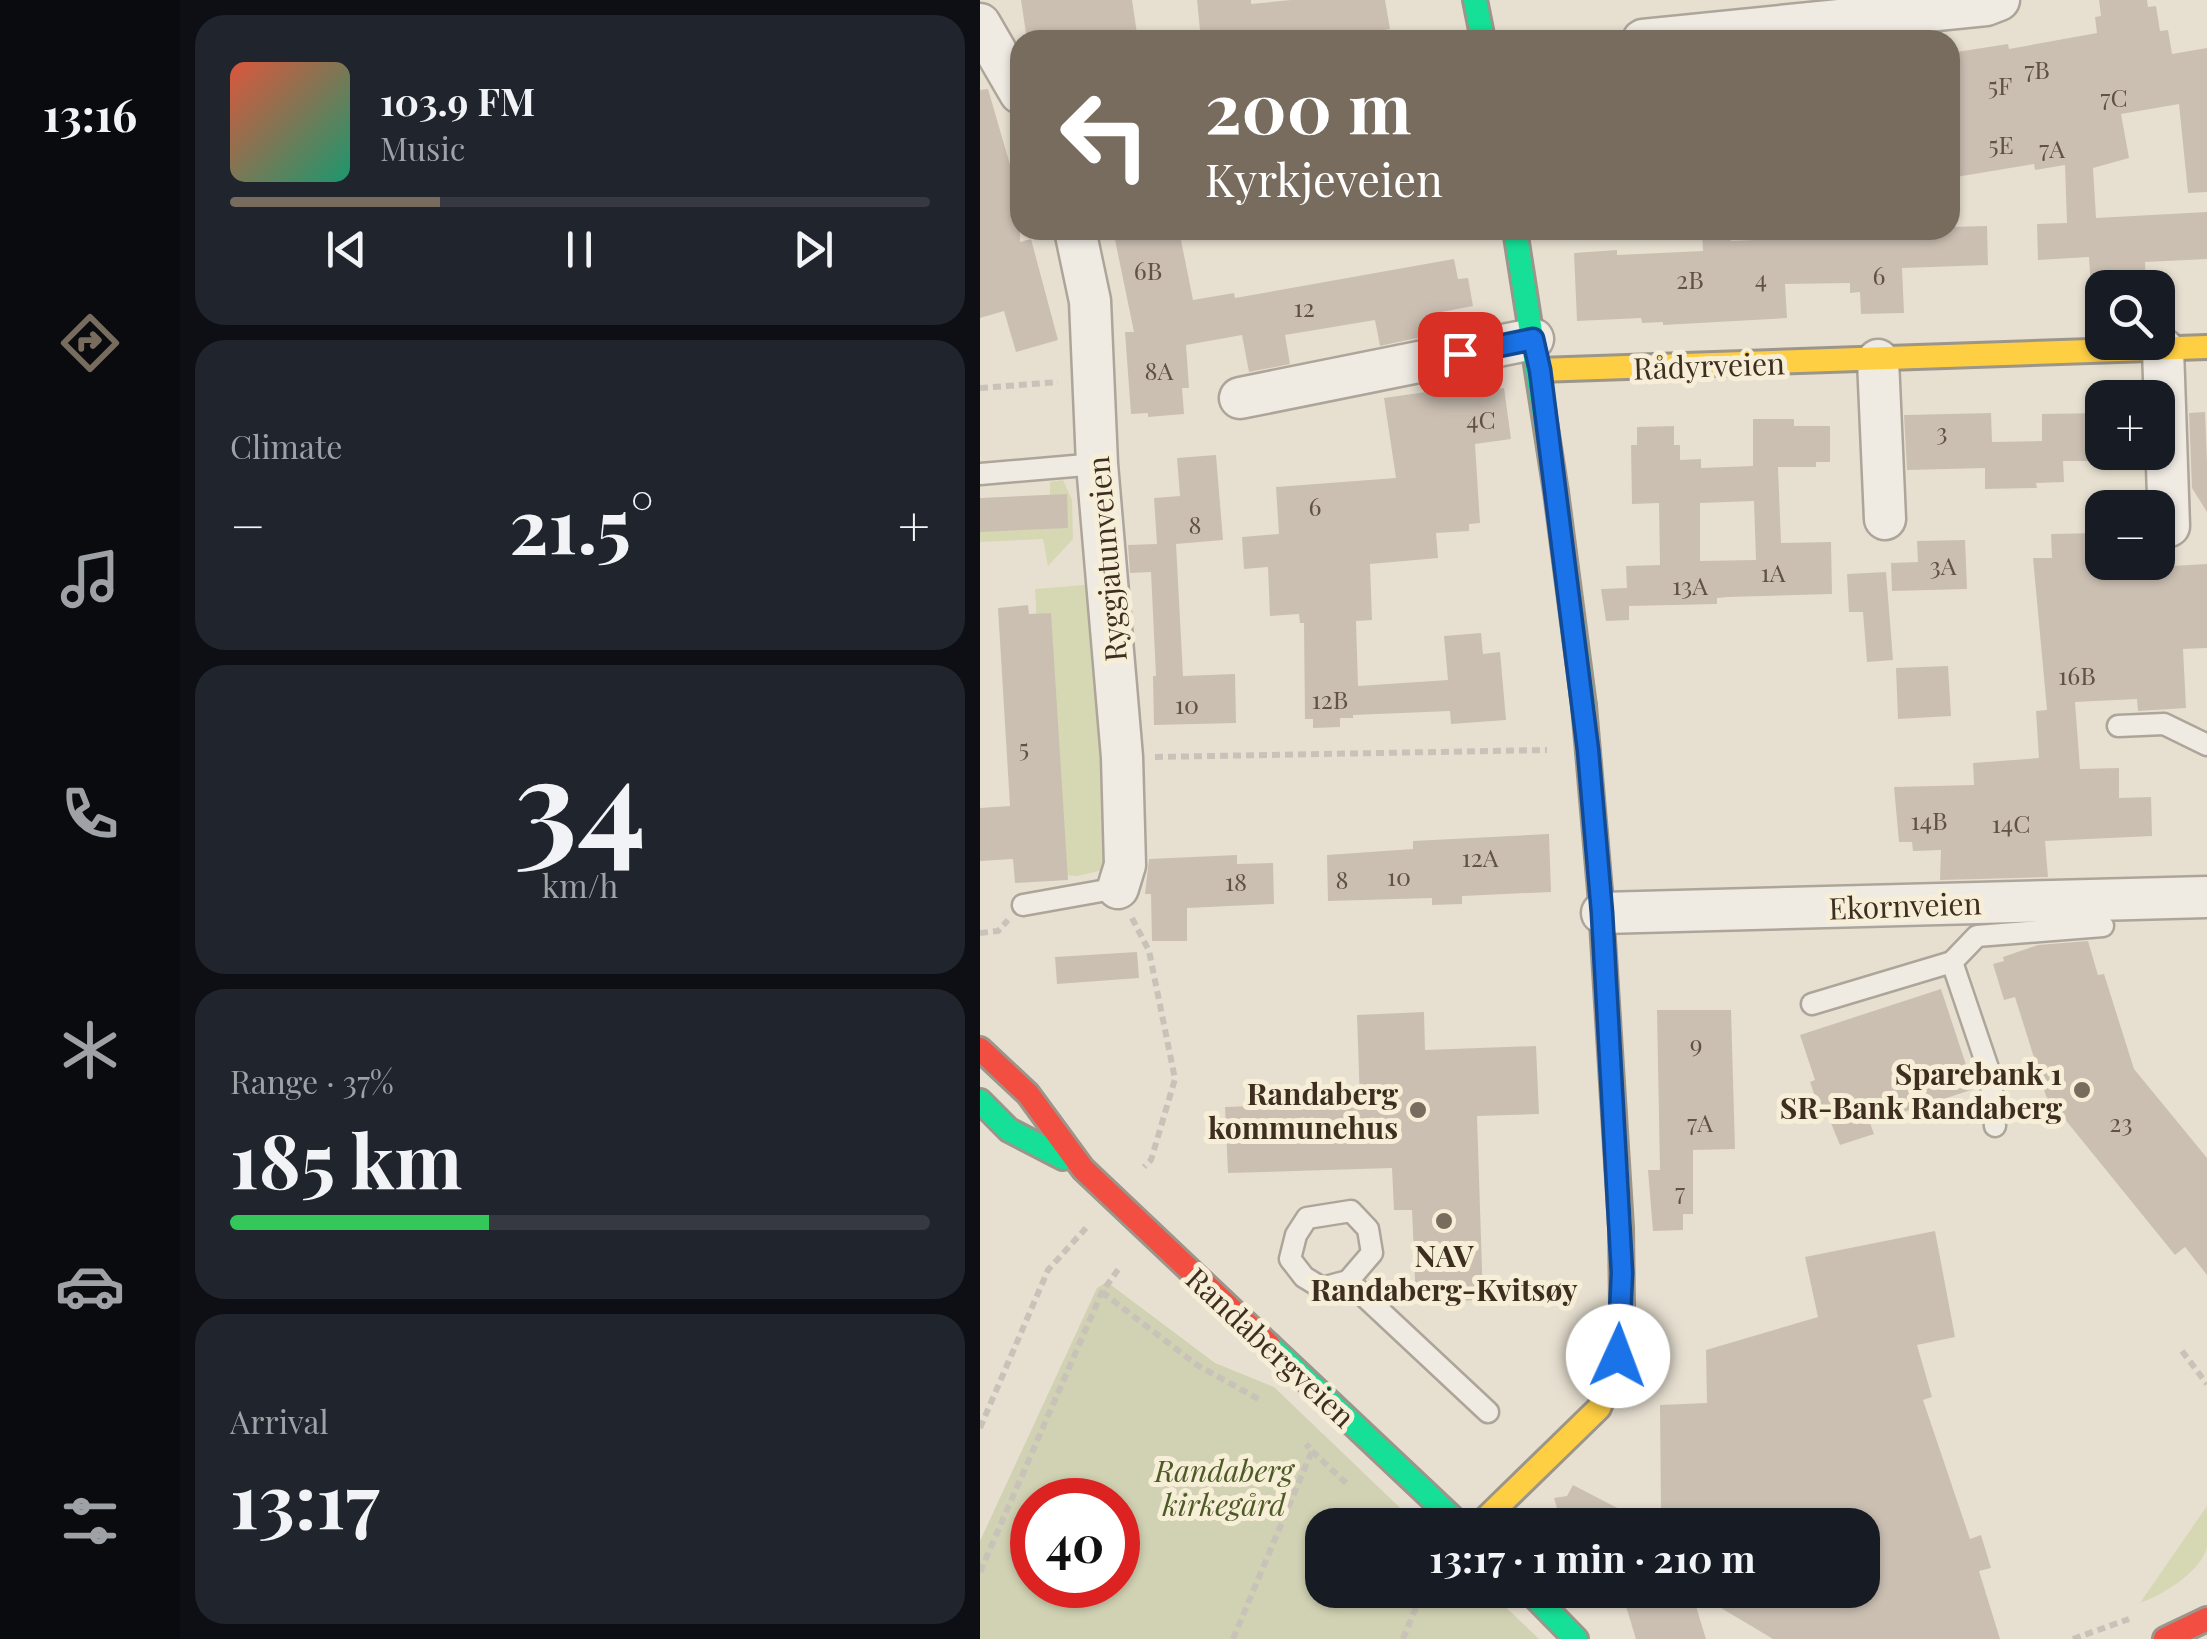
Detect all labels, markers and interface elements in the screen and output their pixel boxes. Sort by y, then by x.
house number: 7B [2024,52,2050,85]
text: 200 m [1205,58,1412,152]
house number: 5F [1988,68,2012,101]
icon: left [1040,70,1170,200]
text: 103.9 FM [380,75,535,126]
house number: 7C [2100,80,2128,113]
text: 13:16 [43,83,137,143]
text: Music [380,126,465,169]
house number: 5E [1988,127,2014,160]
house number: 7A [2039,131,2065,164]
text: Kyrkjeveien [1205,148,1443,208]
icon: previous [319,222,374,277]
icon: pause [552,222,607,277]
icon: next [786,222,841,277]
house number: 6B [1134,253,1162,286]
house number: 6 [1873,258,1885,291]
house number: 4 [1755,261,1767,294]
house number: 2B [1676,262,1704,295]
map controls [2085,270,2175,580]
button: search [2085,270,2175,360]
house number: 12 [1293,290,1315,323]
icon: directions [55,308,125,378]
pin [1418,312,1503,397]
icon: arrive [1433,327,1488,382]
street label: Rådyrveien [1632,342,1786,388]
house number: 8A [1145,353,1174,386]
button: + [2085,380,2175,470]
house number: 4C [1466,402,1496,435]
house number: 3 [1936,414,1948,447]
text: Climate [230,424,342,467]
street label: Ryggjatunveien [1077,455,1135,663]
text: 21.5° [509,473,654,573]
text: − [230,487,266,561]
text: + [898,487,930,561]
house number: 6 [1309,489,1321,522]
button: − [2085,490,2175,580]
house number: 8 [1188,507,1202,540]
icon: music [55,544,125,614]
house number: 3A [1929,548,1957,581]
house number: 1A [1760,555,1786,588]
house number: 13A [1672,568,1708,601]
house number: 16B [2058,658,2096,691]
house number: 12B [1312,682,1348,715]
house number: 10 [1175,687,1199,720]
text: 34 [514,711,646,885]
house number: 5 [1019,730,1029,763]
icon: phone [55,779,125,849]
house number: 14B [1910,803,1948,836]
house number: 14C [1992,806,2030,839]
house number: 12A [1462,840,1499,873]
house number: 10 [1387,859,1411,892]
house number: 8 [1335,862,1349,895]
text: km/h [542,863,618,906]
house number: 18 [1225,864,1247,897]
street label: Ekornveien [1828,882,1982,928]
icon: climate [55,1015,125,1085]
house number: 9 [1690,1026,1702,1059]
place label: Sparebank 1 SR-Bank Randaberg [1780,1053,2062,1127]
text: Range · 37% [230,1059,394,1102]
place label: Randaberg kommunehus [1208,1073,1398,1147]
marker: Sparebank 1 SR-Bank Randaberg [2071,1079,2093,1101]
marker: Randaberg kommunehus [1407,1099,1429,1121]
house number: 7A [1687,1105,1713,1138]
house number: 23 [2109,1105,2133,1138]
text: 185 km [230,1108,462,1208]
house number: 7 [1675,1174,1685,1207]
marker: NAV Randaberg-Kvitsøy [1433,1210,1455,1232]
place label: NAV Randaberg-Kvitsøy [1310,1235,1578,1309]
icon: car [55,1251,125,1321]
street label: Randabergveien [1178,1258,1364,1436]
position arrow [1566,1304,1670,1408]
text: Arrival [230,1399,329,1442]
text: 13:17 [230,1448,379,1548]
park label: Randaberg kirkegård [1153,1450,1296,1524]
speed limit sign: 40 [1010,1478,1140,1608]
icon: filters [55,1486,125,1556]
text: 13:17 · 1 min · 210 m [1429,1532,1756,1583]

